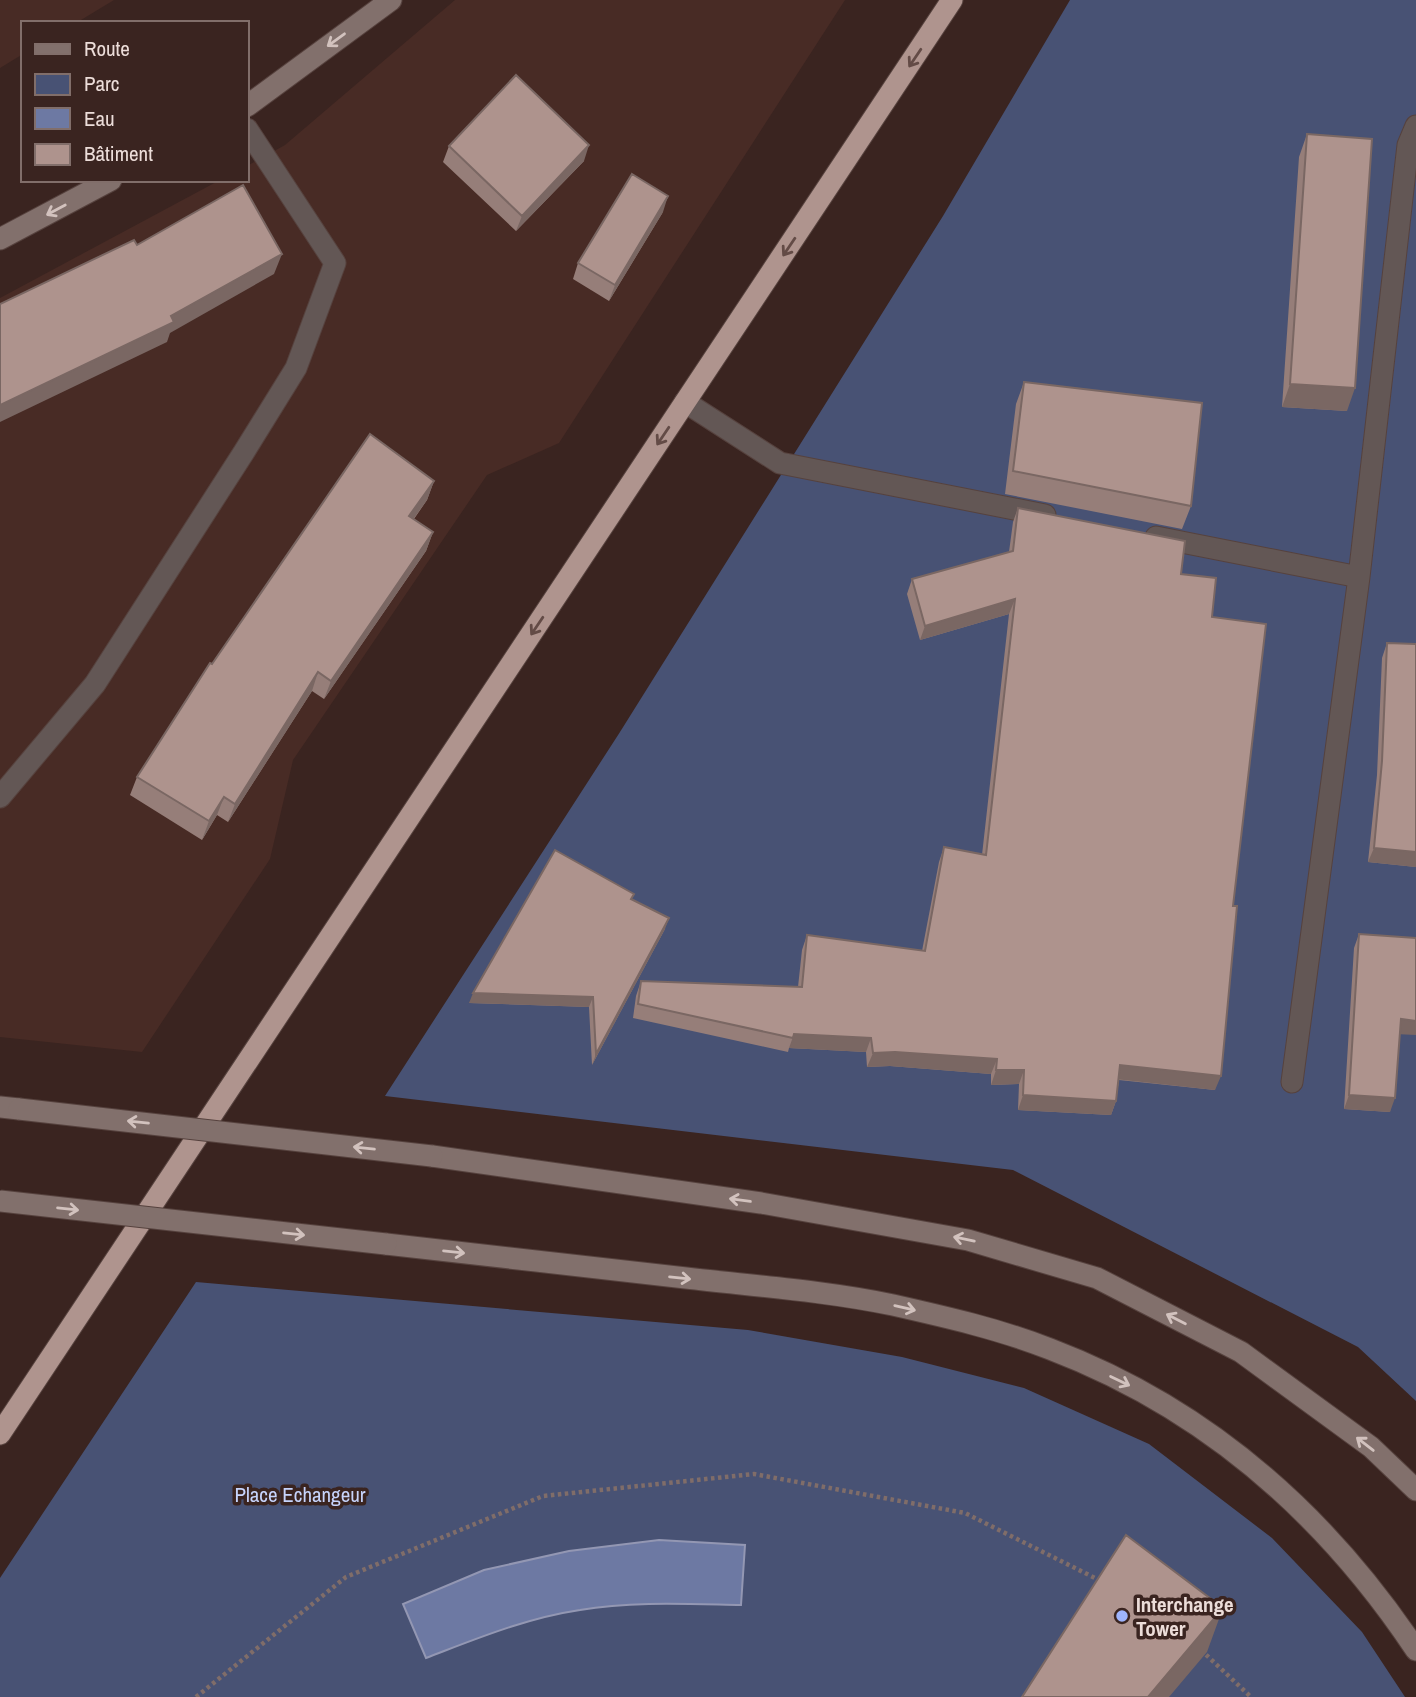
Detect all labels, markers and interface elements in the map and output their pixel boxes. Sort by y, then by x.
legend [21,21,248,182]
one-way arrow [327,33,345,48]
text: Route [84,34,130,63]
one-way arrow [908,47,922,67]
text: Parc [84,69,119,98]
text: Eau [84,104,115,133]
text: Bâtiment [84,139,153,168]
one-way arrow [46,203,66,217]
one-way arrow [782,237,796,256]
one-way arrow [655,426,670,445]
one-way arrow [530,615,544,635]
one-way arrow [127,1116,150,1129]
one-way arrow [353,1141,376,1154]
one-way arrow [729,1193,752,1206]
one-way arrow [56,1203,79,1216]
one-way arrow [282,1228,305,1241]
one-way arrow [953,1232,976,1246]
one-way arrow [442,1246,464,1259]
one-way arrow [668,1271,691,1284]
one-way arrow [893,1302,916,1315]
one-way arrow [1166,1311,1187,1325]
one-way arrow [1109,1375,1130,1388]
one-way arrow [1357,1436,1375,1451]
park label: Place Echangeur [234,1480,366,1509]
place label: Interchange Tower [1136,1590,1234,1643]
marker: Interchange Tower [1114,1608,1130,1624]

